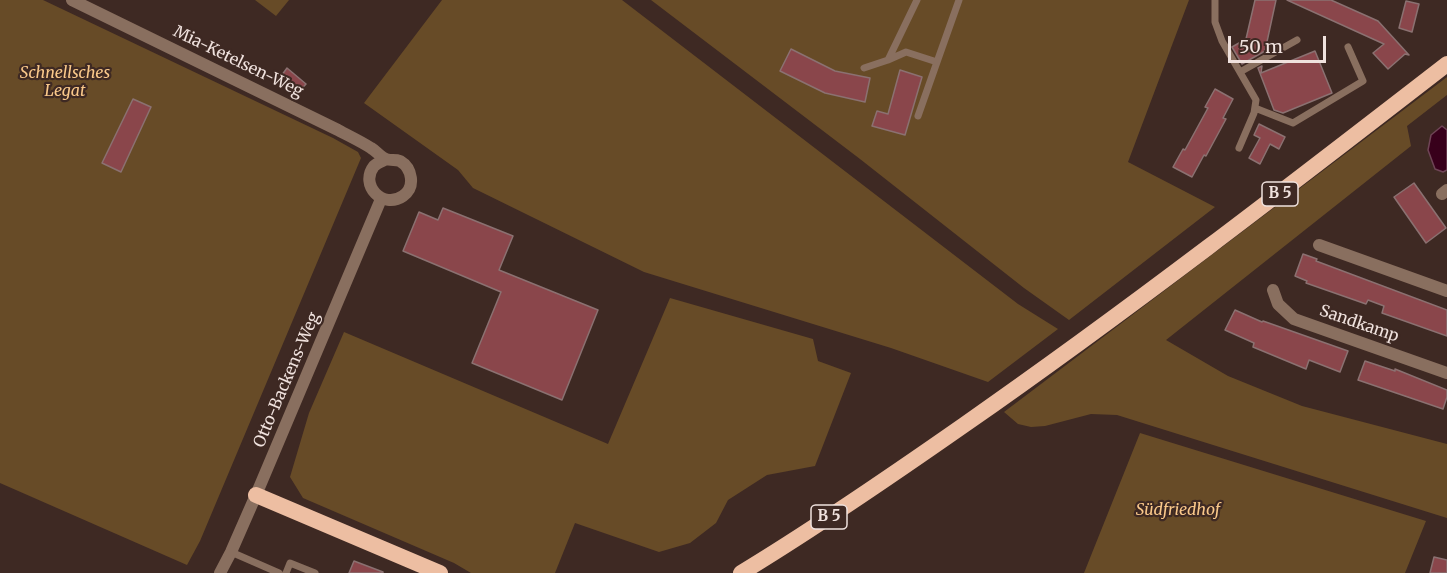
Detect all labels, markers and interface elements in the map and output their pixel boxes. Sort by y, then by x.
street label: Mia-Ketelsen-Weg [170,22,306,102]
scale bar [1231,24,1328,62]
text: 50 m [1239,35,1283,58]
park label: Schnellsches Legat [20,63,110,101]
road number: B 5 [1262,182,1298,206]
street label: Sandkamp [1317,301,1401,347]
street label: Otto-Backens-Weg [250,310,324,450]
park label: Südfriedhof [1136,500,1220,520]
road number: B 5 [811,505,847,529]

